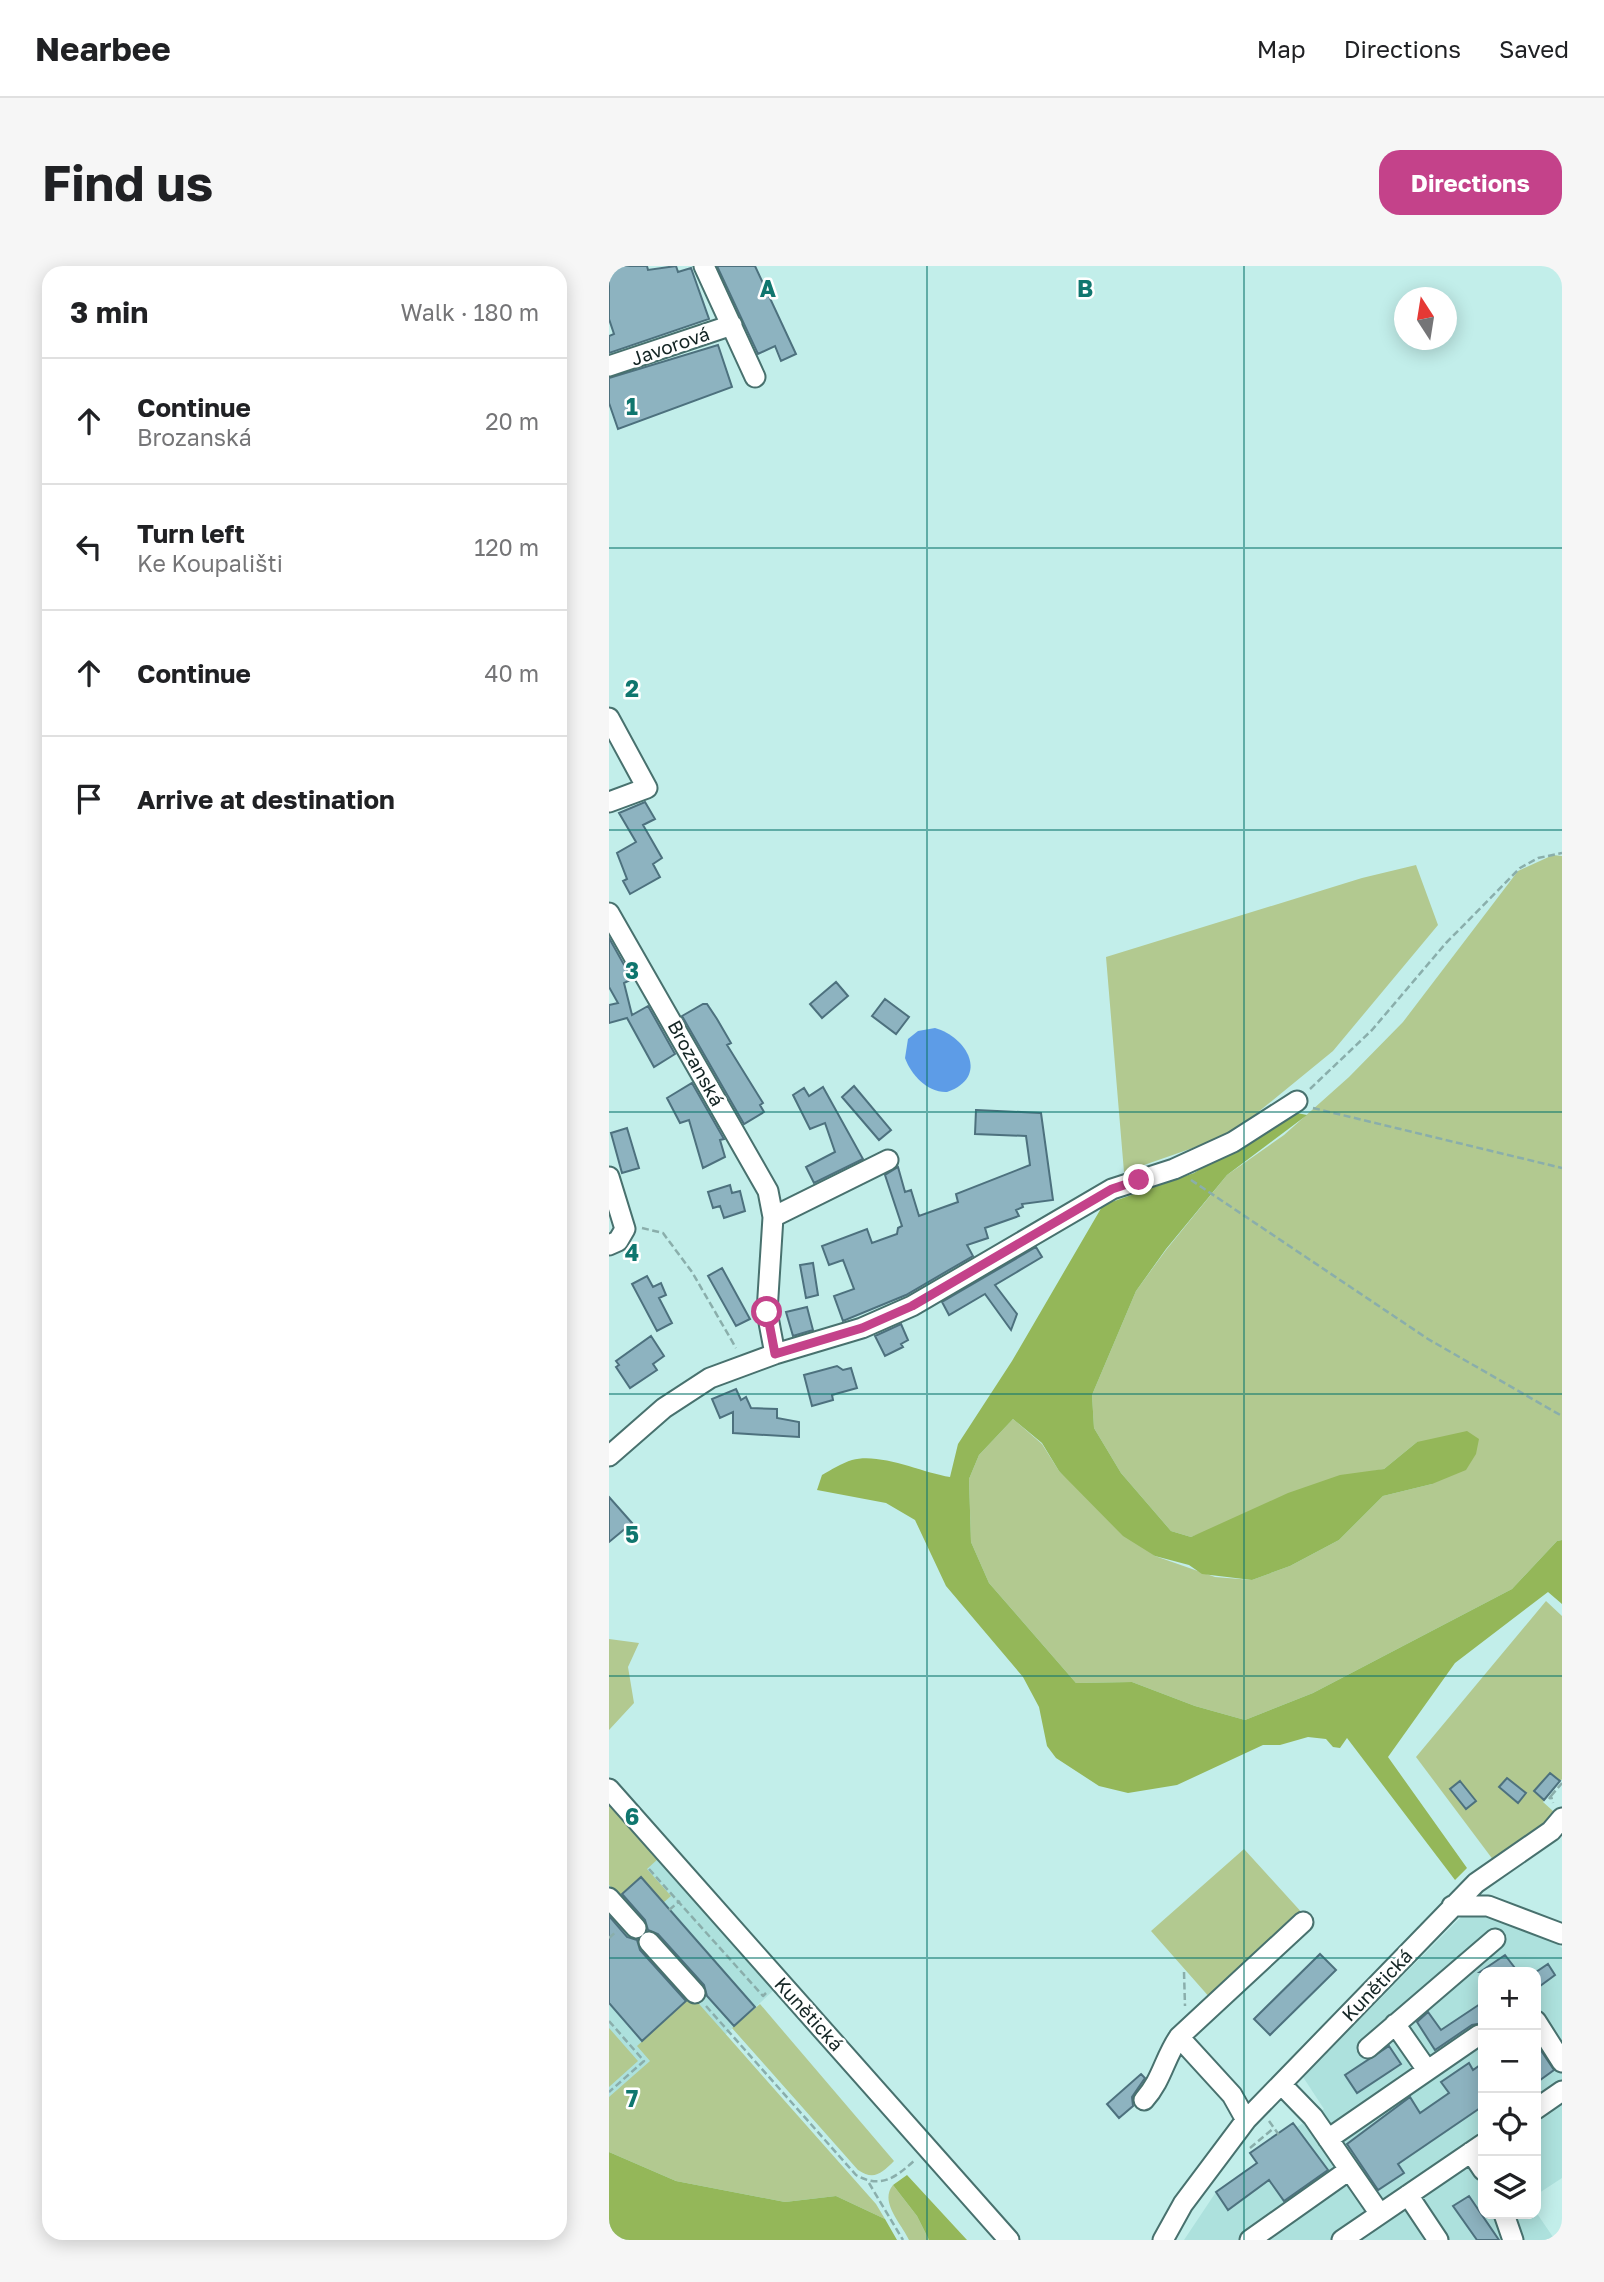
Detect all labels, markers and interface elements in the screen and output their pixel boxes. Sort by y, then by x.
text: Nearbee [35,29,171,68]
text: Map [1257,34,1306,63]
text: Directions [1344,34,1461,63]
text: Saved [1499,34,1569,63]
button: Directions [1379,150,1562,215]
text: Find us [42,153,213,212]
text: A [760,274,777,302]
text: B [1077,274,1093,302]
north arrow [1394,287,1457,350]
text: 3 min [70,294,148,330]
text: Walk · 180 m [401,298,539,326]
street label: Javorová [628,321,712,370]
text: Continue [137,392,251,423]
text: 1 [626,392,638,420]
icon: ahead [70,402,108,440]
text: 20 m [485,407,539,435]
text: Brozanská [137,423,252,451]
text: Turn left [137,518,245,549]
icon: left [70,528,108,566]
text: 120 m [474,533,539,561]
text: Ke Koupališti [137,549,283,577]
icon: ahead [70,654,108,692]
text: Continue [137,658,251,689]
text: 40 m [485,659,539,687]
text: 2 [625,674,639,702]
icon: arrive [70,780,108,818]
text: Arrive at destination [137,784,395,815]
text: 3 [625,956,639,984]
street label: Brozanská [663,1016,729,1110]
route end [1123,1164,1154,1195]
text: 4 [625,1238,639,1266]
route start [751,1296,782,1327]
text: 5 [625,1520,639,1548]
text: 6 [625,1802,639,1830]
street label: Kunětická [1337,1944,1417,2025]
map controls [1478,1967,1541,2219]
button: + [1478,1967,1541,2030]
street label: Kunětická [770,1972,848,2055]
button: − [1478,2030,1541,2093]
text: 7 [626,2084,638,2112]
button: locate [1478,2093,1541,2156]
button: layers [1478,2156,1541,2219]

